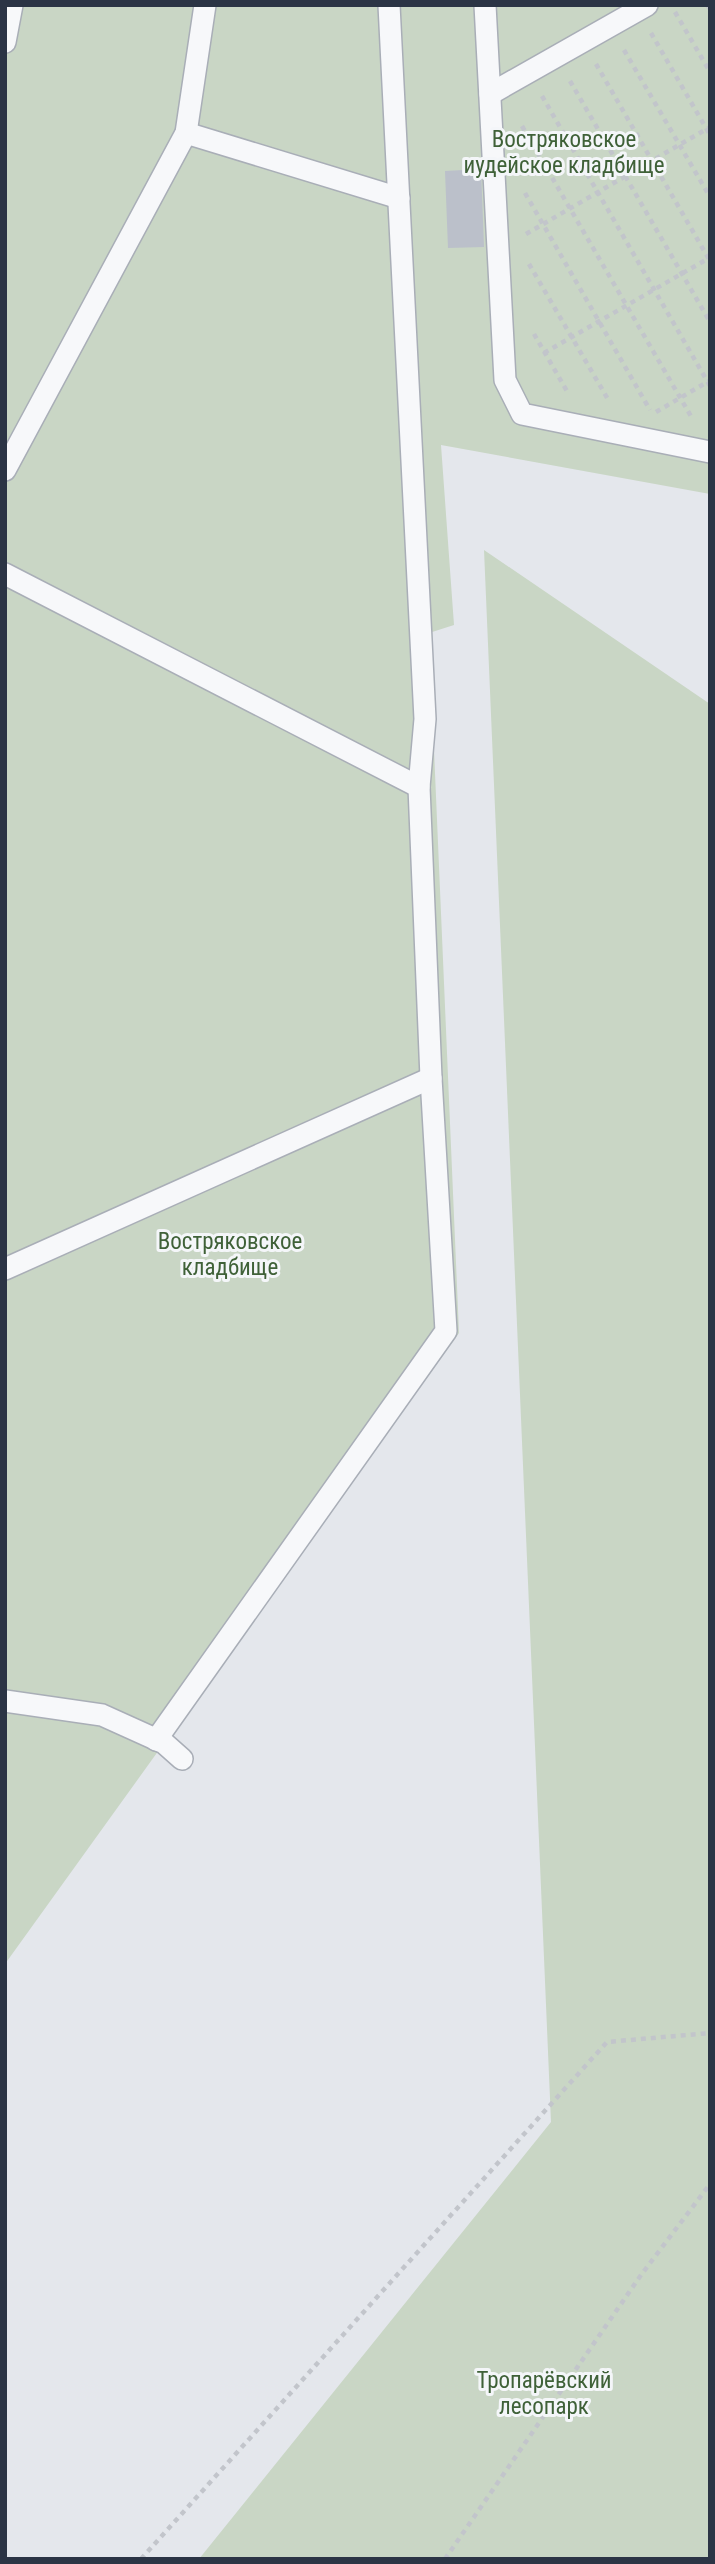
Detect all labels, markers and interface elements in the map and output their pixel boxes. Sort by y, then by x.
park label: Востряковское иудейское кладбище [464,126,664,179]
park label: Востряковское кладбище [158,1228,302,1281]
park label: Тропарёвский лесопарк [476,2367,612,2420]

